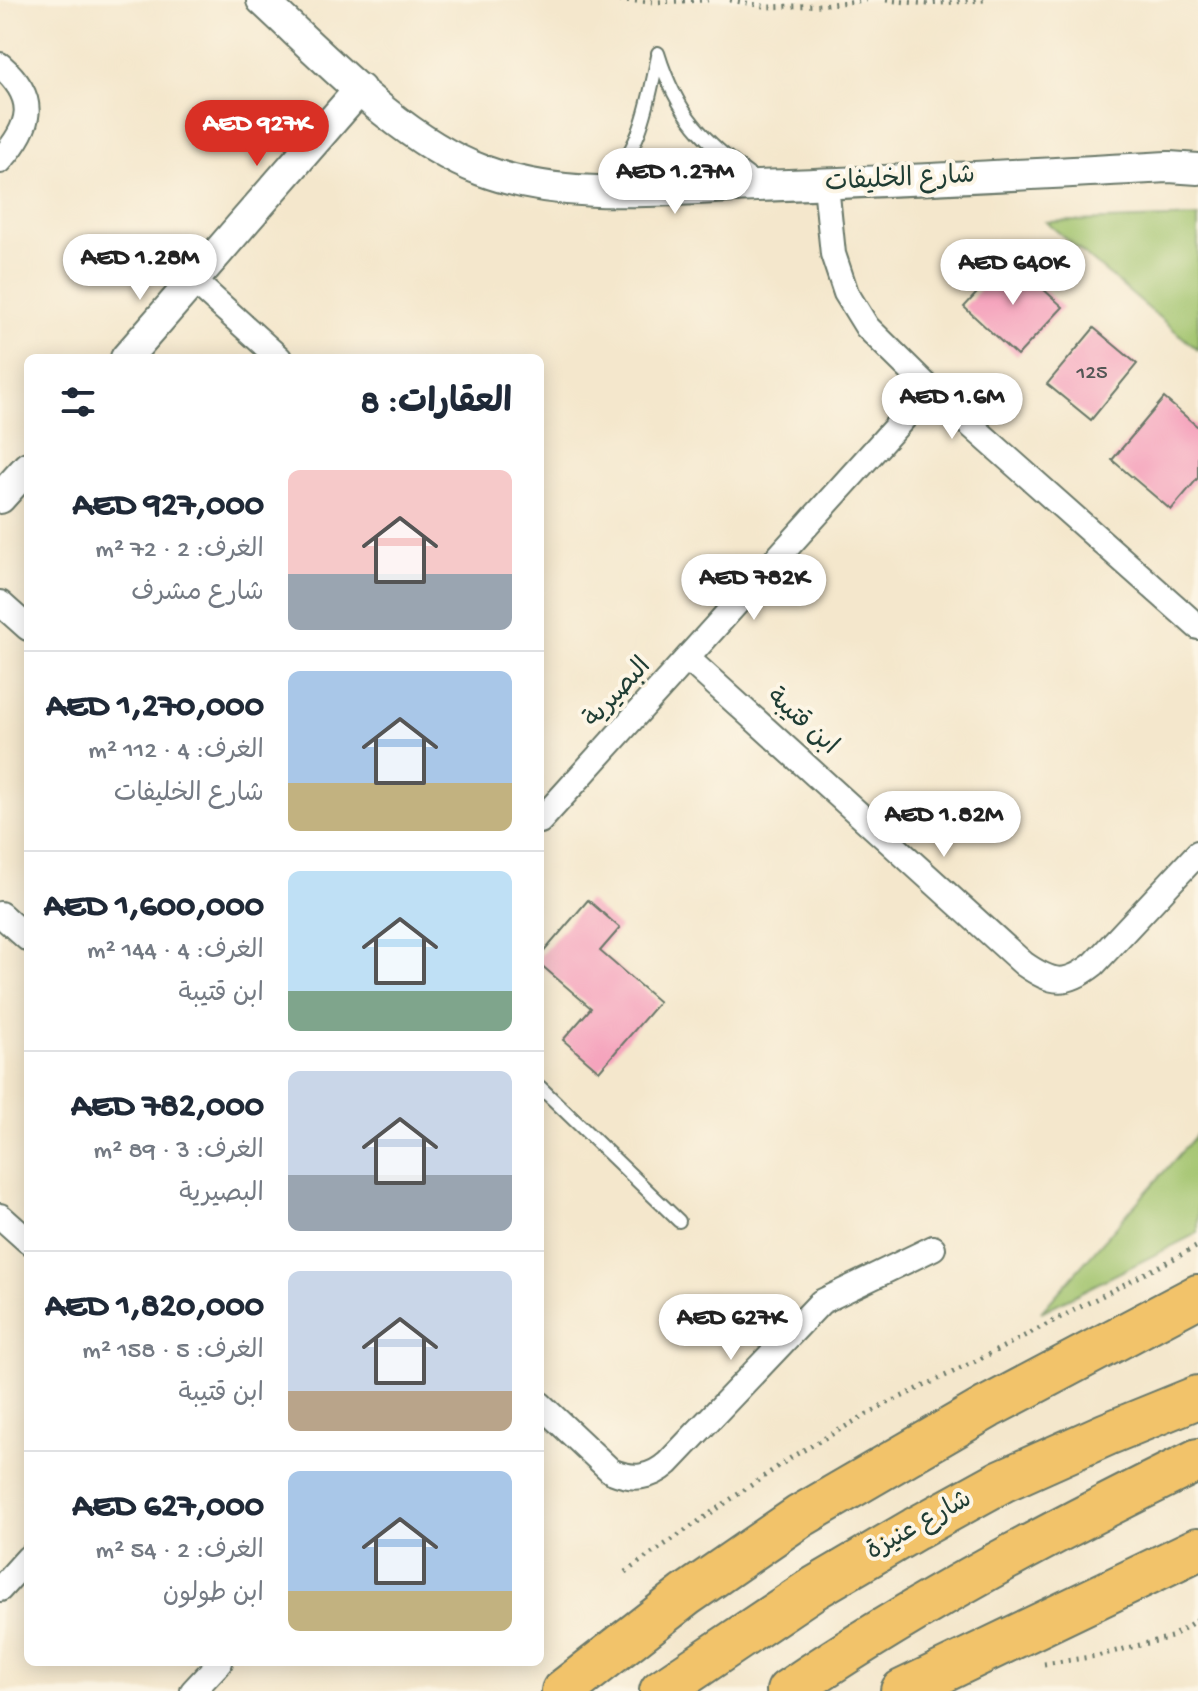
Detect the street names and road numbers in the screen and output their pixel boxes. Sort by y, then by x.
street label: شارع الخليفات [824,162,976,200]
street label: البصيرية [579,652,659,736]
street label: ابن قتيبة [759,683,843,763]
street label: شارع عنيزة [862,1485,978,1569]

